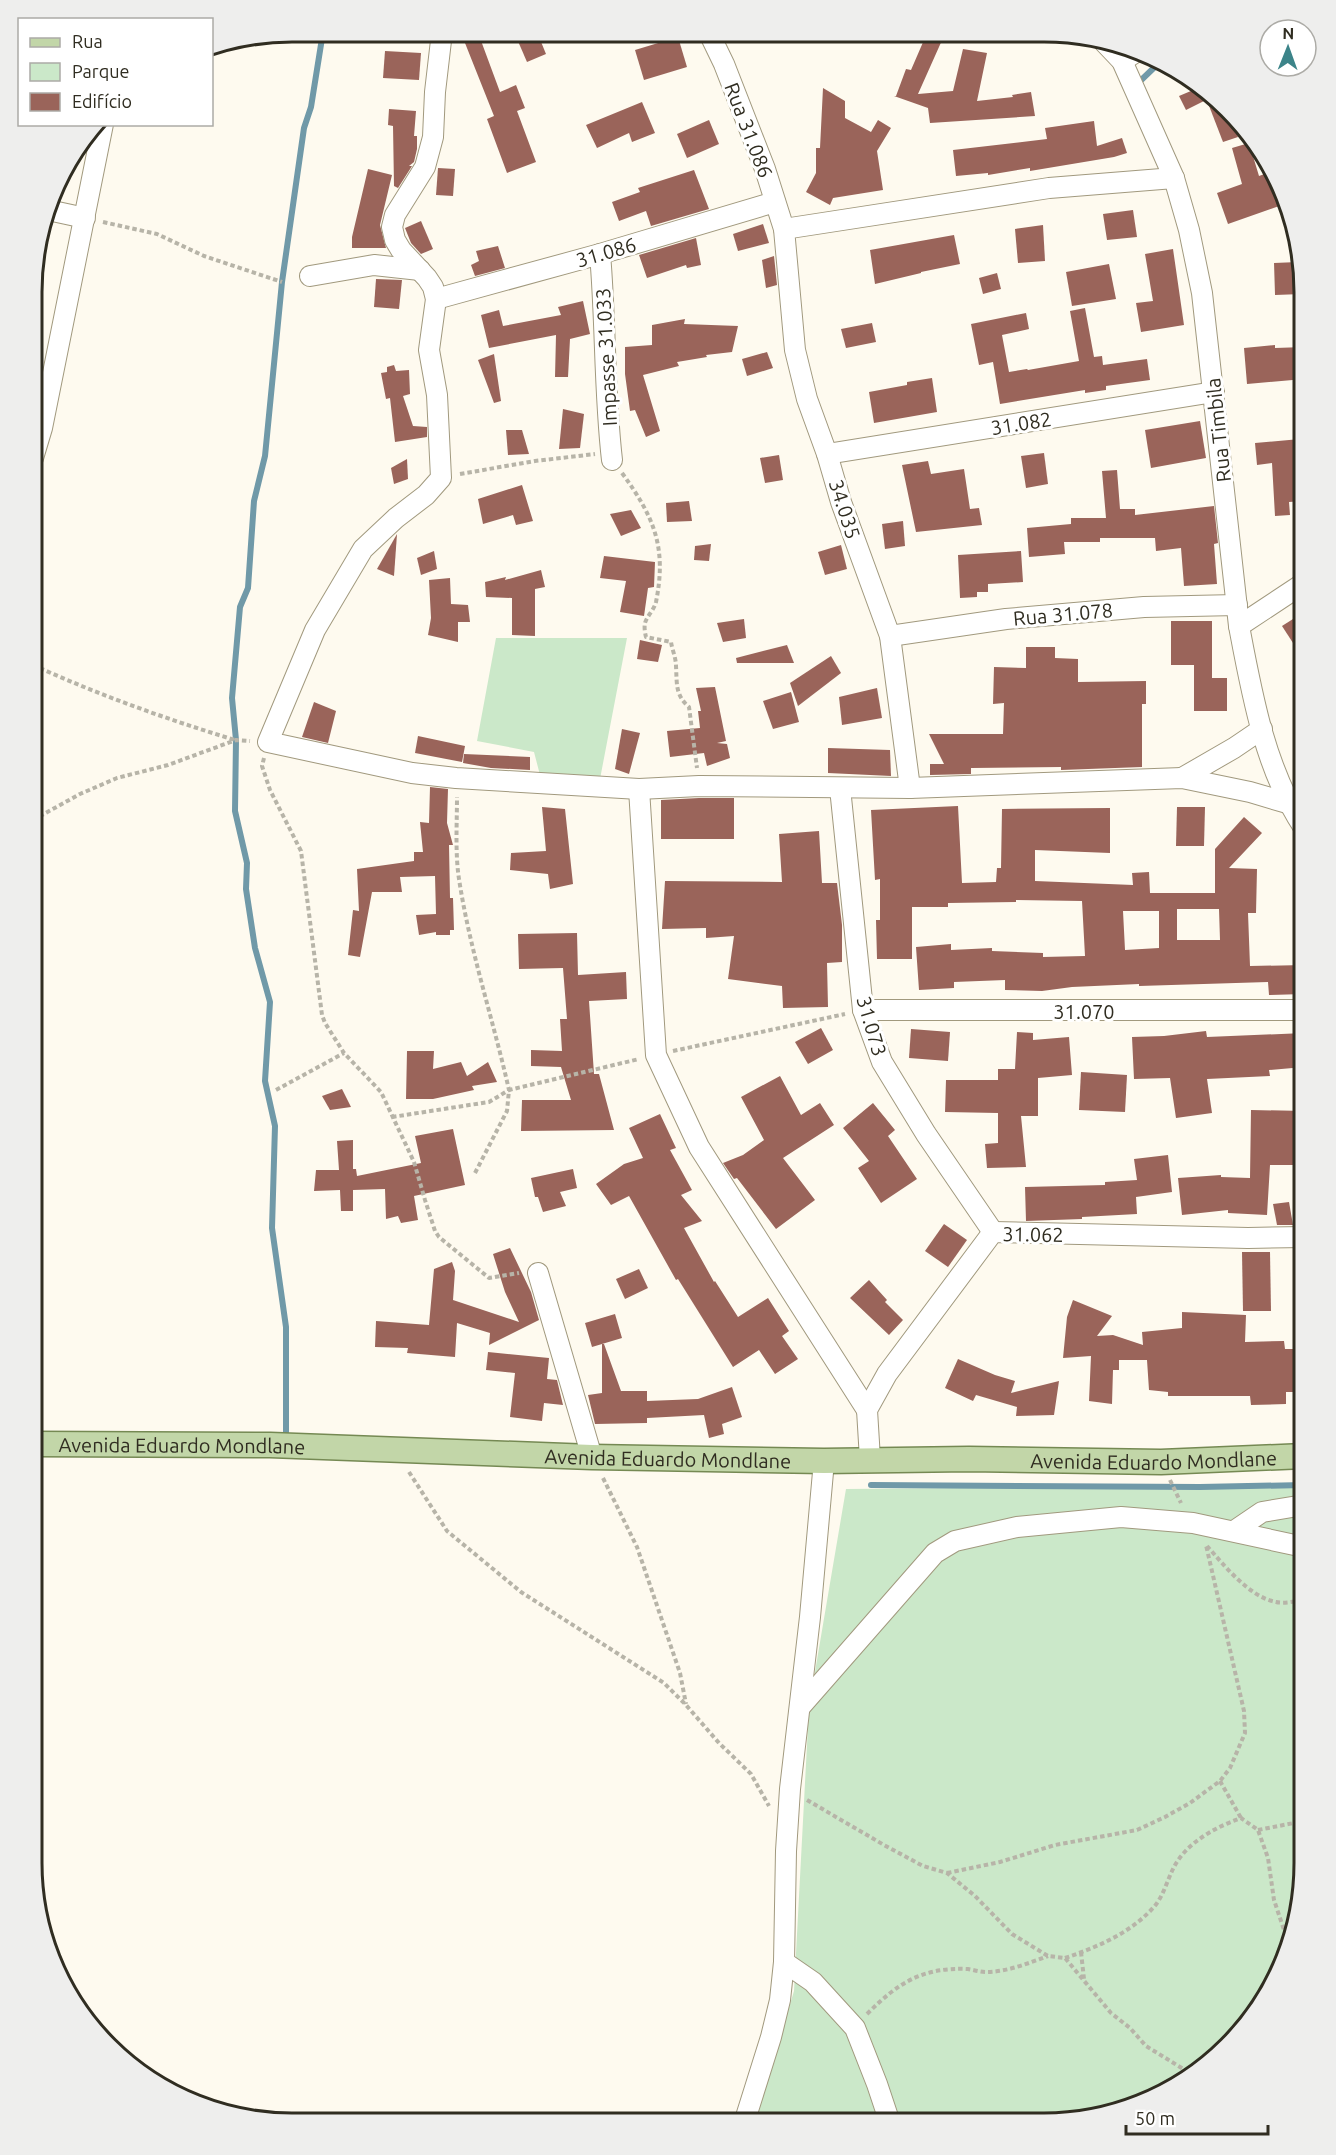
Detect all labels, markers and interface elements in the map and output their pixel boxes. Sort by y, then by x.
legend [18,18,213,126]
north arrow [1258,18,1318,78]
text: N [1282,24,1294,42]
text: Rua [72,31,103,51]
text: Parque [72,61,129,81]
street label: Rua 31.086 [720,79,778,181]
text: Edifício [72,91,132,111]
street label: 31.086 [573,232,639,272]
street label: Impasse 31.033 [591,287,621,427]
street label: Rua Timbila [1201,377,1235,483]
street label: 31.082 [989,407,1053,439]
street label: 34.035 [825,476,865,542]
street label: Rua 31.078 [1012,598,1114,630]
street label: 31.073 [852,993,892,1059]
street label: 31.070 [1053,1000,1115,1023]
street label: 31.062 [1002,1222,1064,1246]
street label: Avenida Eduardo Mondlane [59,1433,306,1458]
street label: Avenida Eduardo Mondlane [544,1444,791,1472]
street label: Avenida Eduardo Mondlane [1030,1446,1277,1474]
scale bar [1126,2098,1268,2136]
text: 50 m [1135,2108,1175,2128]

